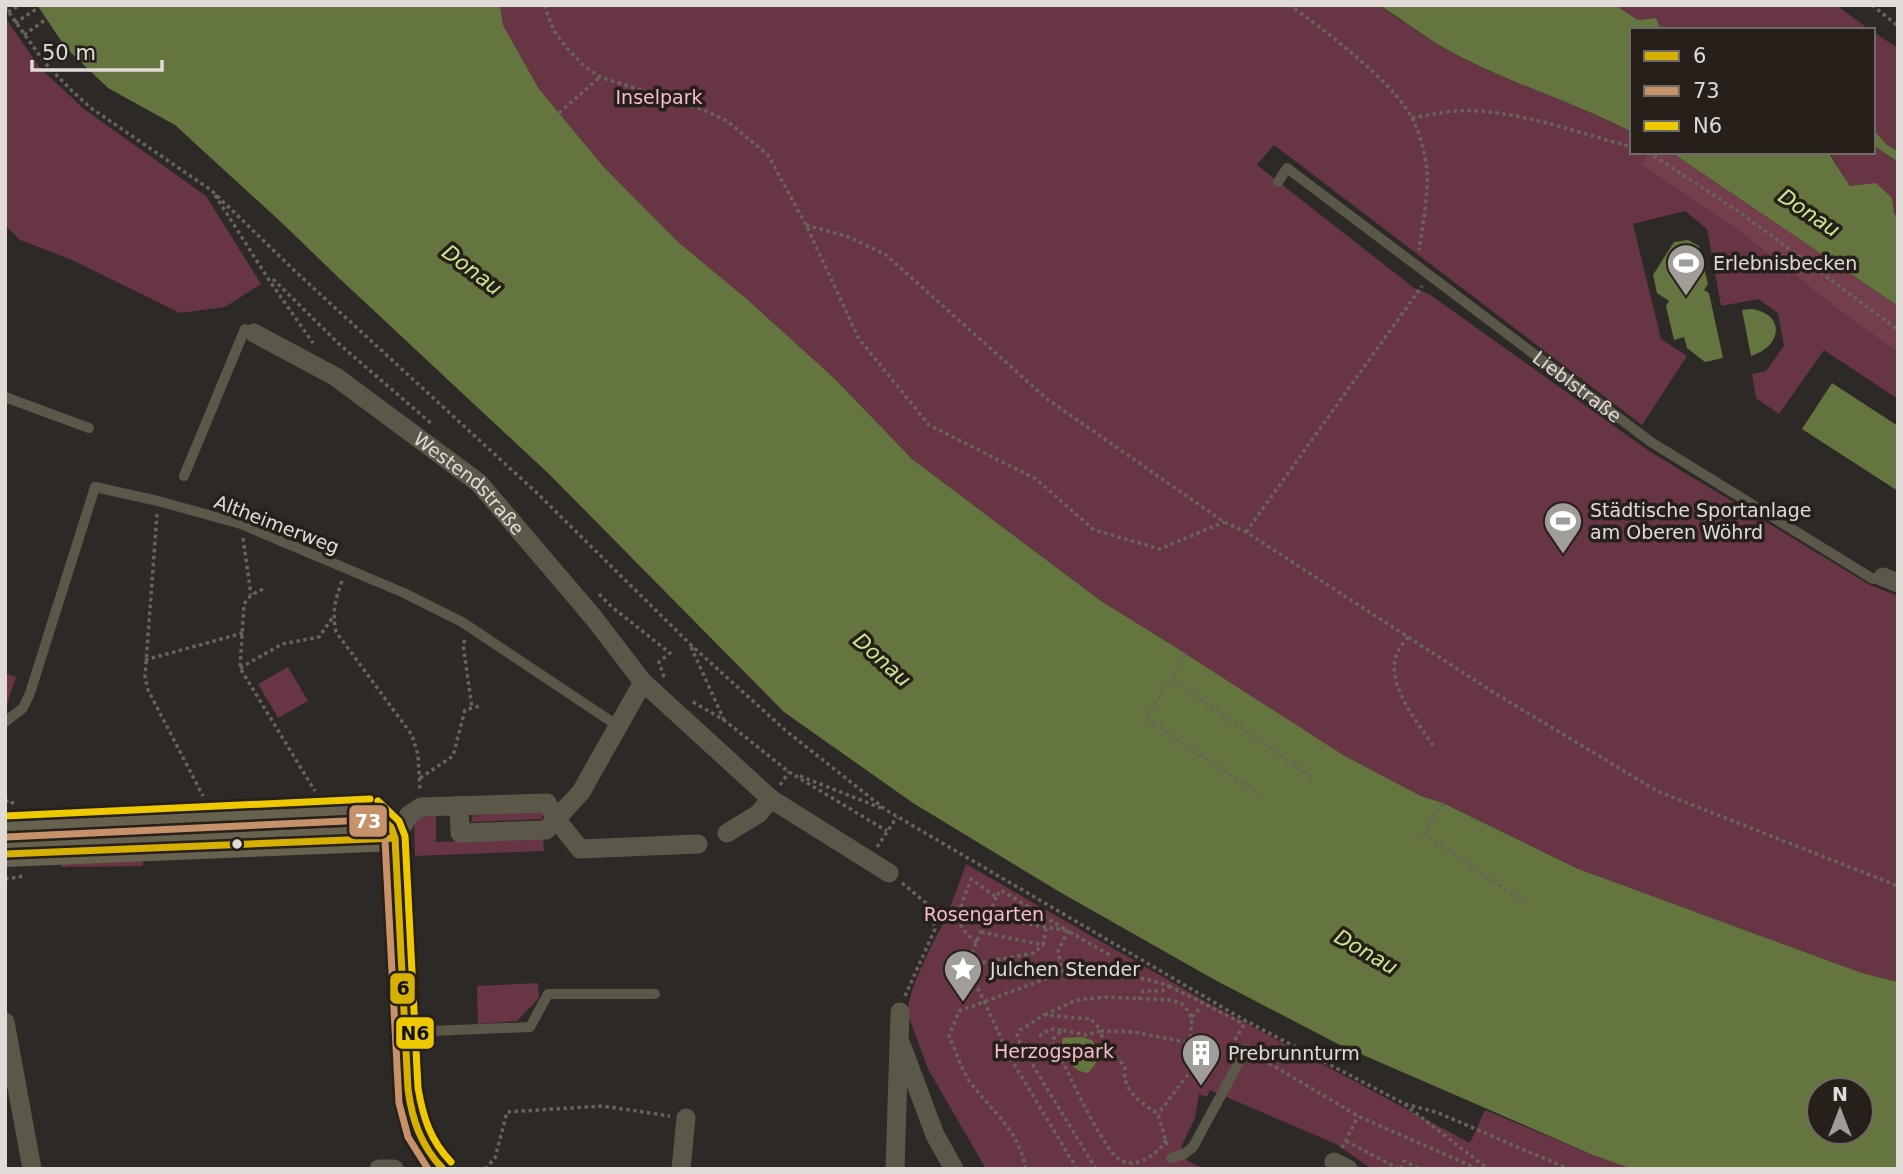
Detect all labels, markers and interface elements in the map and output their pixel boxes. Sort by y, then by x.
scale bar [32,28,161,72]
legend [1630,28,1875,154]
text: 50 m [42,41,96,65]
text: 6 [1693,44,1706,68]
text: 73 [1693,79,1720,103]
park label: Inselpark [615,86,703,108]
text: N6 [1693,114,1722,138]
water label: Donau [1774,184,1844,242]
water label: Donau [437,240,507,300]
sports icon: Erlebnisbecken [1665,242,1707,297]
place label: Erlebnisbecken [1713,252,1857,274]
street label: Lieblstraße [1529,346,1626,427]
street label: Westendstraße [409,427,529,539]
street label: Altheimerweg [211,490,343,558]
place label: Städtische Sportanlage am Oberen Wöhrd [1590,499,1811,543]
sports icon: Städtische Sportanlage am Oberen Wöhrd [1542,500,1584,555]
water label: Donau [849,628,915,692]
line badge: 73 [348,804,388,838]
text: 73 [355,810,381,832]
unlabelled marker [230,837,244,851]
park label: Rosengarten [924,903,1044,925]
water label: Donau [1330,924,1402,980]
place icon: Julchen Stender [942,948,984,1003]
place label: Julchen Stender [989,958,1140,980]
line badge: 6 [389,972,416,1005]
text: 6 [396,977,410,999]
line badge: N6 [395,1016,435,1050]
text: N6 [400,1022,430,1044]
building icon: Prebrunnturm [1180,1032,1222,1087]
park label: Herzogspark [994,1040,1114,1062]
place label: Prebrunnturm [1228,1042,1360,1064]
north arrow [1805,1076,1875,1146]
text: N [1832,1083,1848,1105]

